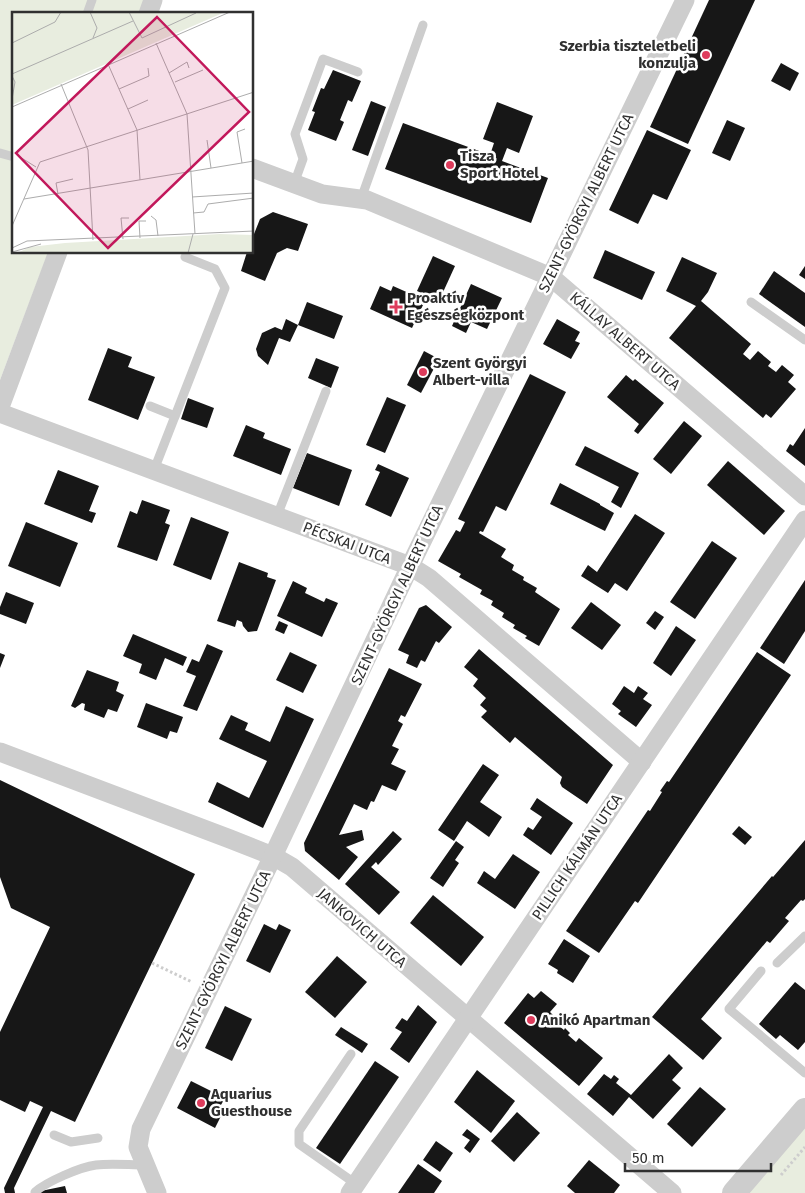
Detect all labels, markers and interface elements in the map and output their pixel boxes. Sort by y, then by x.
inset map [12,12,254,254]
place label: Szerbia tiszteletbeli konzulja [559,37,696,72]
marker: Szerbia tiszteletbeli konzulja [700,49,712,61]
street label: SZENT-GYÖRGYI ALBERT UTCA [535,110,637,295]
place label: Tisza Sport Hotel [460,147,539,182]
marker: Tisza Sport Hotel [444,159,456,171]
street label: KÁLLAY ALBERT UTCA [566,288,684,394]
place label: Proaktív Egészségközpont [407,289,525,324]
marker: Proaktív Egészségközpont [389,300,403,314]
place label: Szent Györgyi Albert-villa [432,354,527,389]
marker: Szent Györgyi Albert-villa [417,366,429,378]
street label: SZENT-GYÖRGYI ALBERT UTCA [347,502,447,688]
street label: PÉCSKAI UTCA [300,518,394,568]
street label: PILLICH KÁLMÁN UTCA [528,790,626,924]
street label: SZENT-GYÖRGYI ALBERT UTCA [172,867,274,1052]
street label: JANKOVICH UTCA [314,885,410,972]
place label: Anikó Apartman [540,1011,650,1029]
marker: Anikó Apartman [525,1014,537,1026]
place label: Aquarius Guesthouse [210,1085,292,1120]
marker: Aquarius Guesthouse [195,1097,207,1109]
scale bar [625,1140,771,1172]
text: 50 m [632,1149,665,1167]

